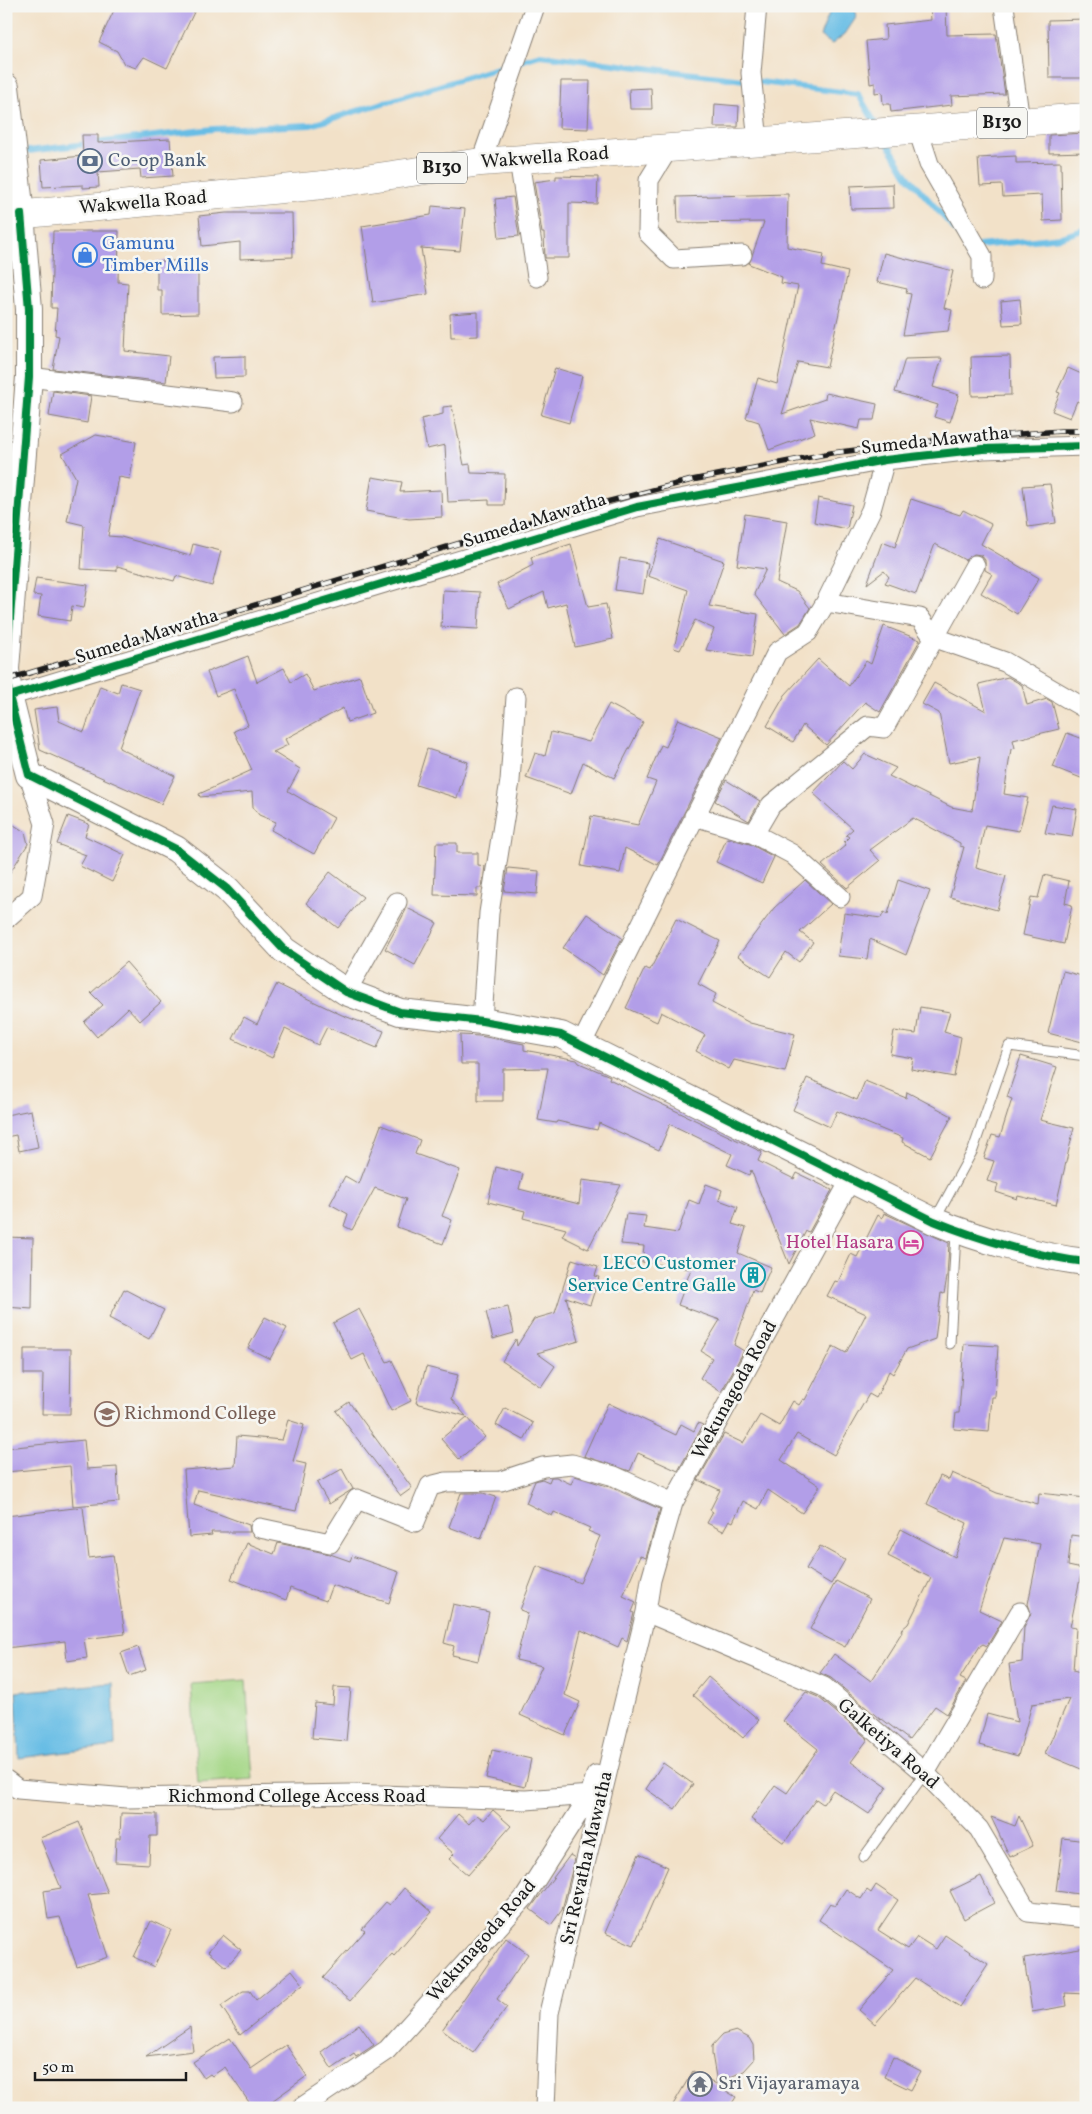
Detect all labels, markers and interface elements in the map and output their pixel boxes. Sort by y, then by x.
road number: B130 [977,108,1027,138]
street label: Wakwella Road [480,141,610,175]
bank icon: Co-op Bank [77,148,103,174]
place label: Co-op Bank [108,148,206,174]
road number: B130 [417,152,467,184]
street label: Wakwella Road [78,184,208,222]
place label: Gamunu Timber Mills [102,231,209,279]
shop icon: Gamunu Timber Mills [72,242,98,268]
street label: Sumeda Mawatha [860,420,1010,462]
street label: Sumeda Mawatha [460,487,610,555]
street label: Sumeda Mawatha [72,603,222,671]
place label: Hotel Hasara [786,1230,894,1256]
hotel icon: Hotel Hasara [898,1230,924,1256]
place label: LECO Customer Service Centre Galle [568,1251,736,1299]
building icon: LECO Customer Service Centre Galle [740,1262,766,1288]
street label: Wekunagoda Road [686,1316,784,1464]
school or university icon: Richmond College [94,1401,120,1427]
place label: Richmond College [124,1401,276,1427]
street label: Galketiya Road [832,1693,944,1795]
street label: Sri Revatha Mawatha [554,1768,620,1948]
street label: Richmond College Access Road [168,1784,426,1810]
street label: Wekunagoda Road [421,1874,543,2008]
scale bar [35,2049,186,2081]
text: 50 m [42,2058,74,2079]
temple icon: Sri Vijayaramaya [687,2071,713,2097]
place label: Sri Vijayaramaya [718,2071,860,2097]

